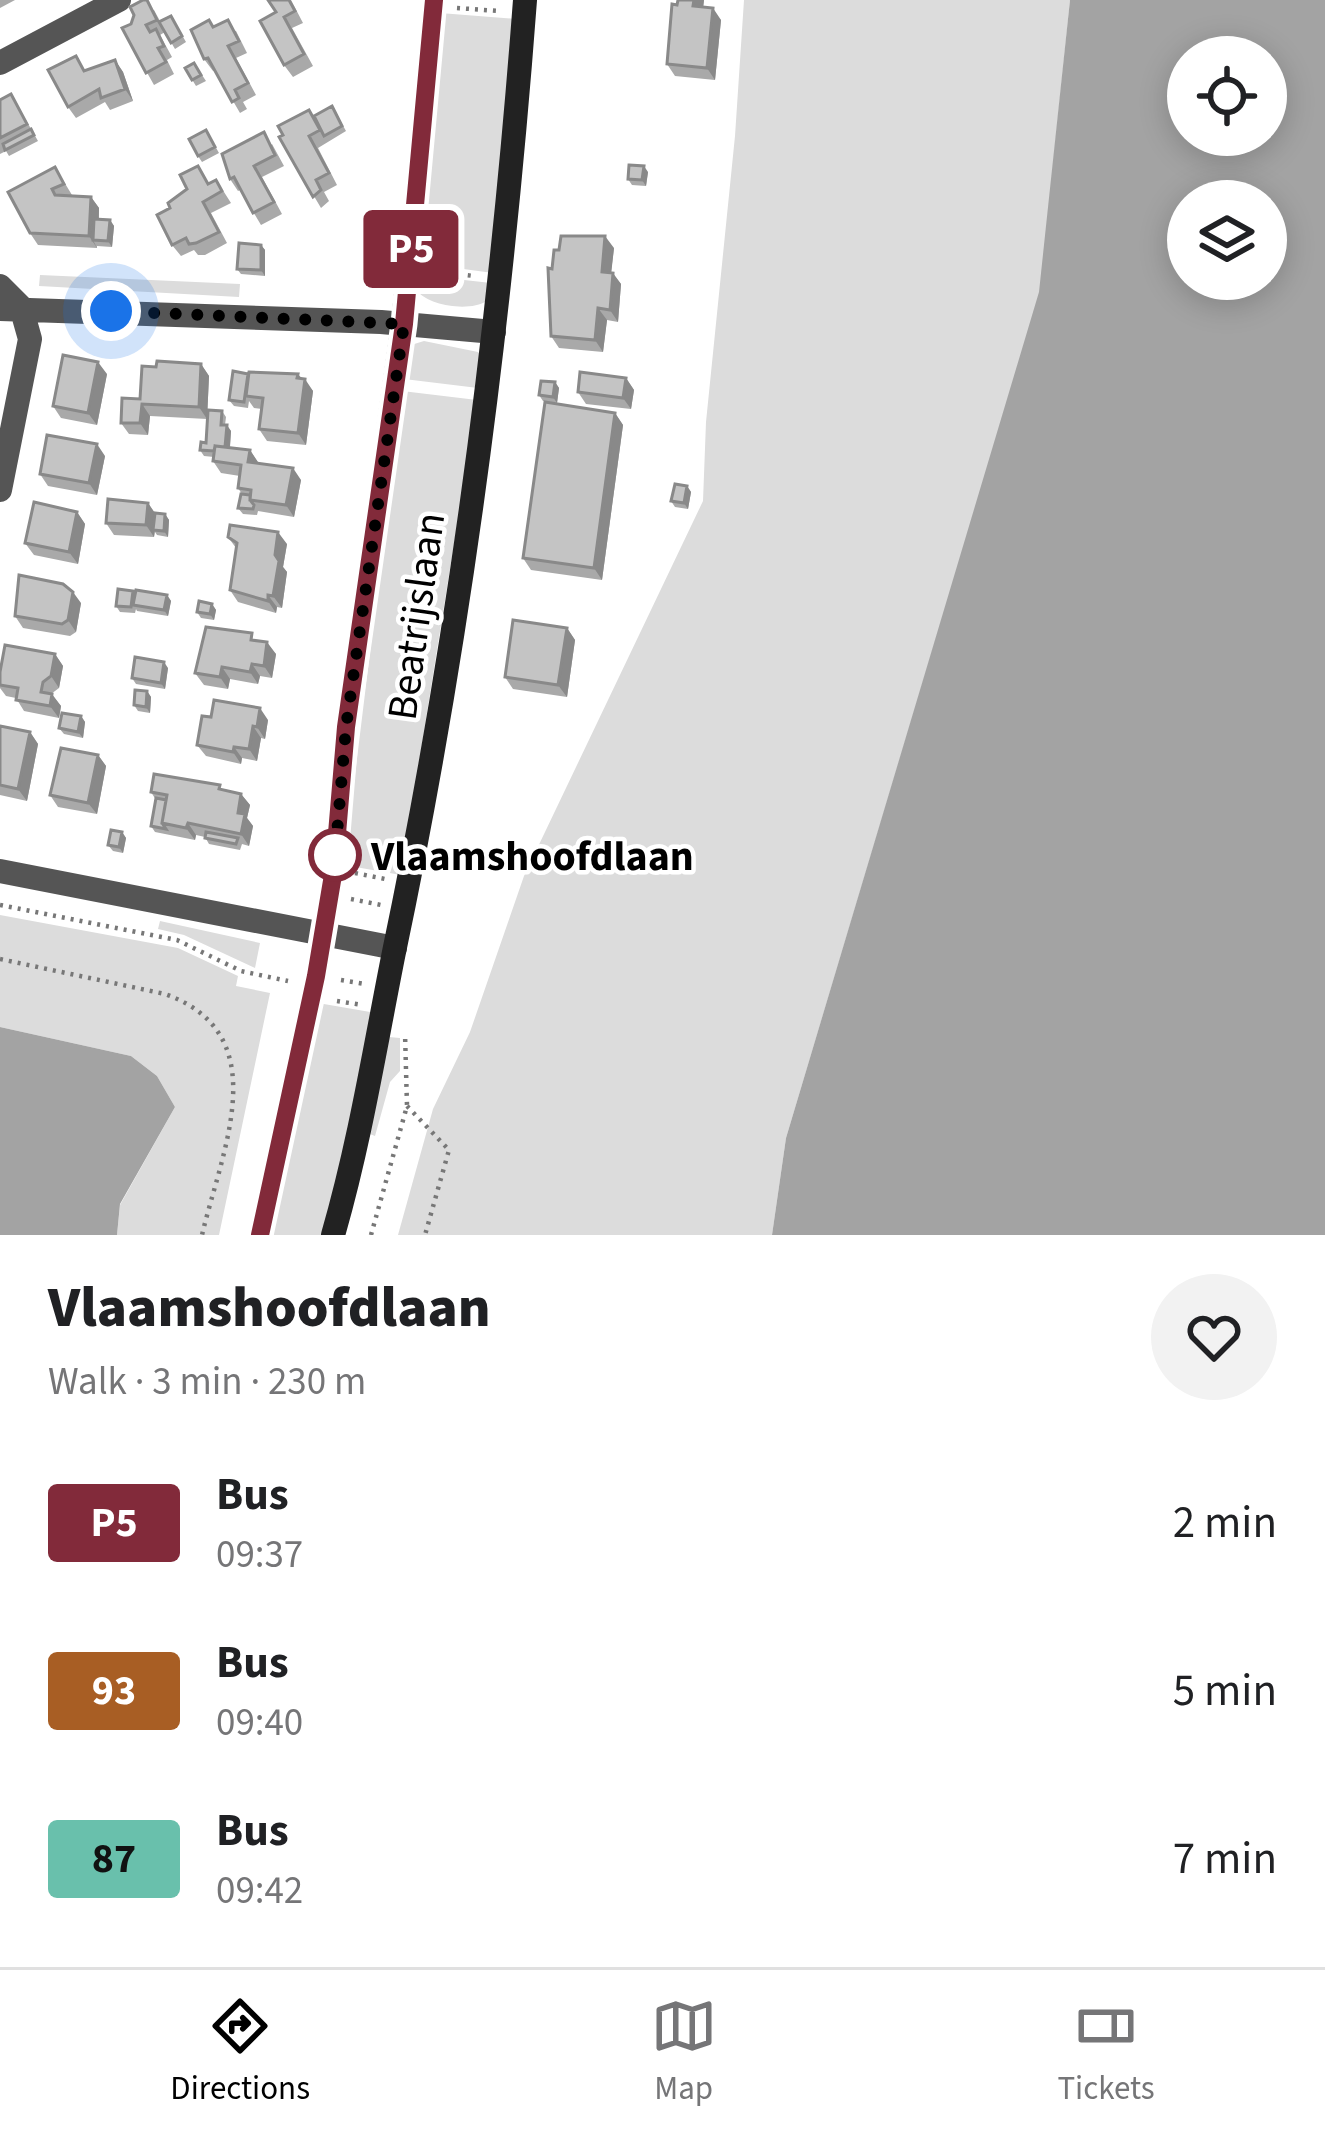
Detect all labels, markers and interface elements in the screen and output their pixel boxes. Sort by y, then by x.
map controls [1167,36,1287,300]
button: locate [1167,36,1287,156]
button: layers [1167,180,1287,300]
line badge: P5 [357,210,465,288]
text: P5 [387,219,435,279]
your location [81,281,141,341]
street label: Beatrijslaan [373,509,461,724]
place label: Vlaamshoofdlaan [370,827,694,887]
marker: Vlaamshoofdlaan [310,830,360,880]
text: Vlaamshoofdlaan [48,1268,491,1349]
button: heart [1151,1274,1277,1400]
text: Walk · 3 min · 230 m [48,1354,366,1410]
text: Bus [216,1463,289,1527]
text: 2 min [1173,1491,1277,1555]
text: P5 [90,1493,138,1553]
text: 09:37 [216,1527,303,1583]
text: Bus [216,1631,289,1695]
text: 5 min [1173,1659,1277,1723]
text: 93 [92,1661,136,1721]
text: 09:40 [216,1695,303,1751]
text: Bus [216,1799,289,1863]
text: 7 min [1173,1827,1277,1891]
text: 87 [92,1829,136,1889]
text: 09:42 [216,1863,303,1919]
tab: Directions [170,1993,310,2112]
tab: Map [651,1993,717,2112]
tab: Tickets [1057,1993,1155,2112]

